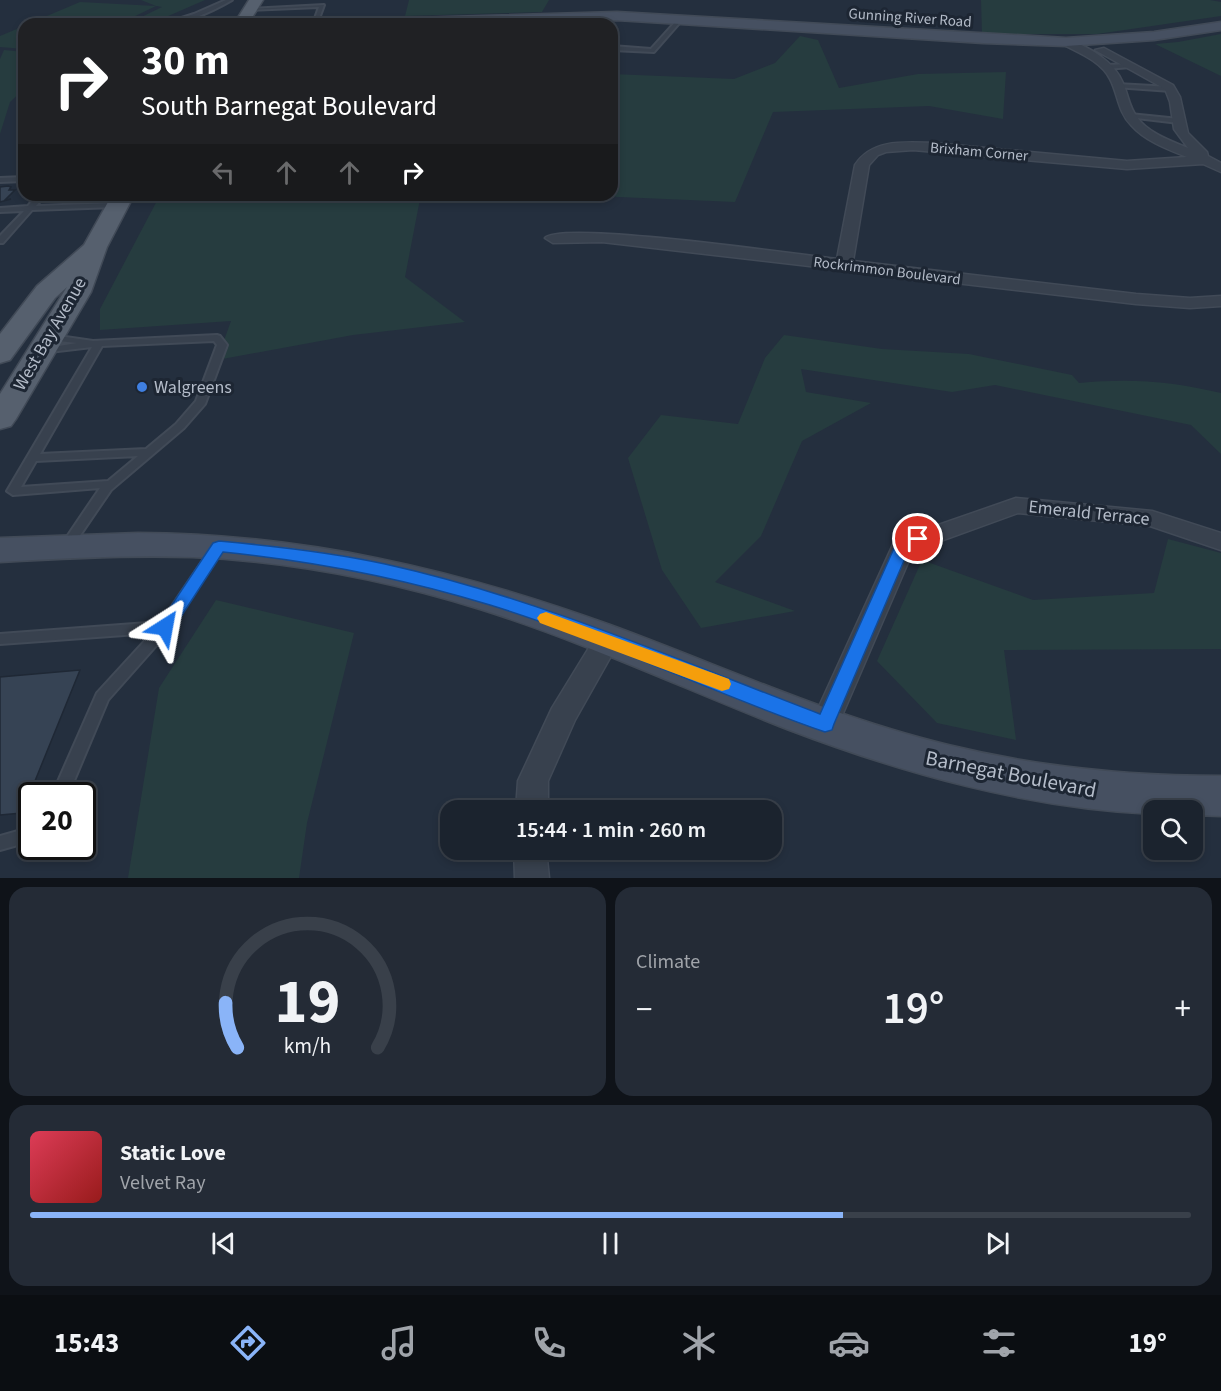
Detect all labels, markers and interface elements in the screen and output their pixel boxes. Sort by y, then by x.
street label: Gunning River Road [848,3,972,33]
text: 30 m [141,31,230,91]
icon: right [42,42,120,120]
text: South Barnegat Boulevard [141,87,437,126]
street label: Brixham Corner [929,137,1030,167]
icon: left [207,156,240,189]
icon: ahead [270,156,303,189]
icon: ahead [333,156,366,189]
icon: right [396,156,429,189]
street label: Rockrimmon Boulevard [812,252,962,290]
street label: West Bay Avenue [7,273,93,395]
place label: Walgreens [154,375,232,400]
marker: Walgreens [135,380,149,394]
street label: Emerald Terrace [1027,494,1151,532]
pin [892,513,943,564]
icon: arrive [901,522,934,555]
position arrow [133,595,197,659]
street label: Barnegat Boulevard [923,743,1099,805]
speed limit sign: 20 [18,782,96,860]
map controls [1143,800,1203,860]
button: search [1143,800,1203,860]
text: 15:44 · 1 min · 260 m [516,814,706,846]
text: Climate [636,948,700,976]
text: 19 [275,958,340,1047]
text: 19° [883,977,944,1041]
text: − [636,986,652,1033]
text: + [1175,986,1191,1033]
text: km/h [284,1032,331,1063]
text: Static Love [120,1137,226,1169]
text: Velvet Ray [120,1169,206,1197]
icon: previous [207,1227,240,1260]
icon: pause [594,1227,627,1260]
icon: next [981,1227,1014,1260]
icon: directions [227,1322,269,1364]
icon: music [378,1322,420,1364]
icon: phone [528,1322,570,1364]
icon: climate [678,1322,720,1364]
icon: car [828,1322,870,1364]
icon: filters [978,1322,1020,1364]
text: 15:43 [54,1324,119,1363]
text: 19° [1129,1324,1167,1363]

